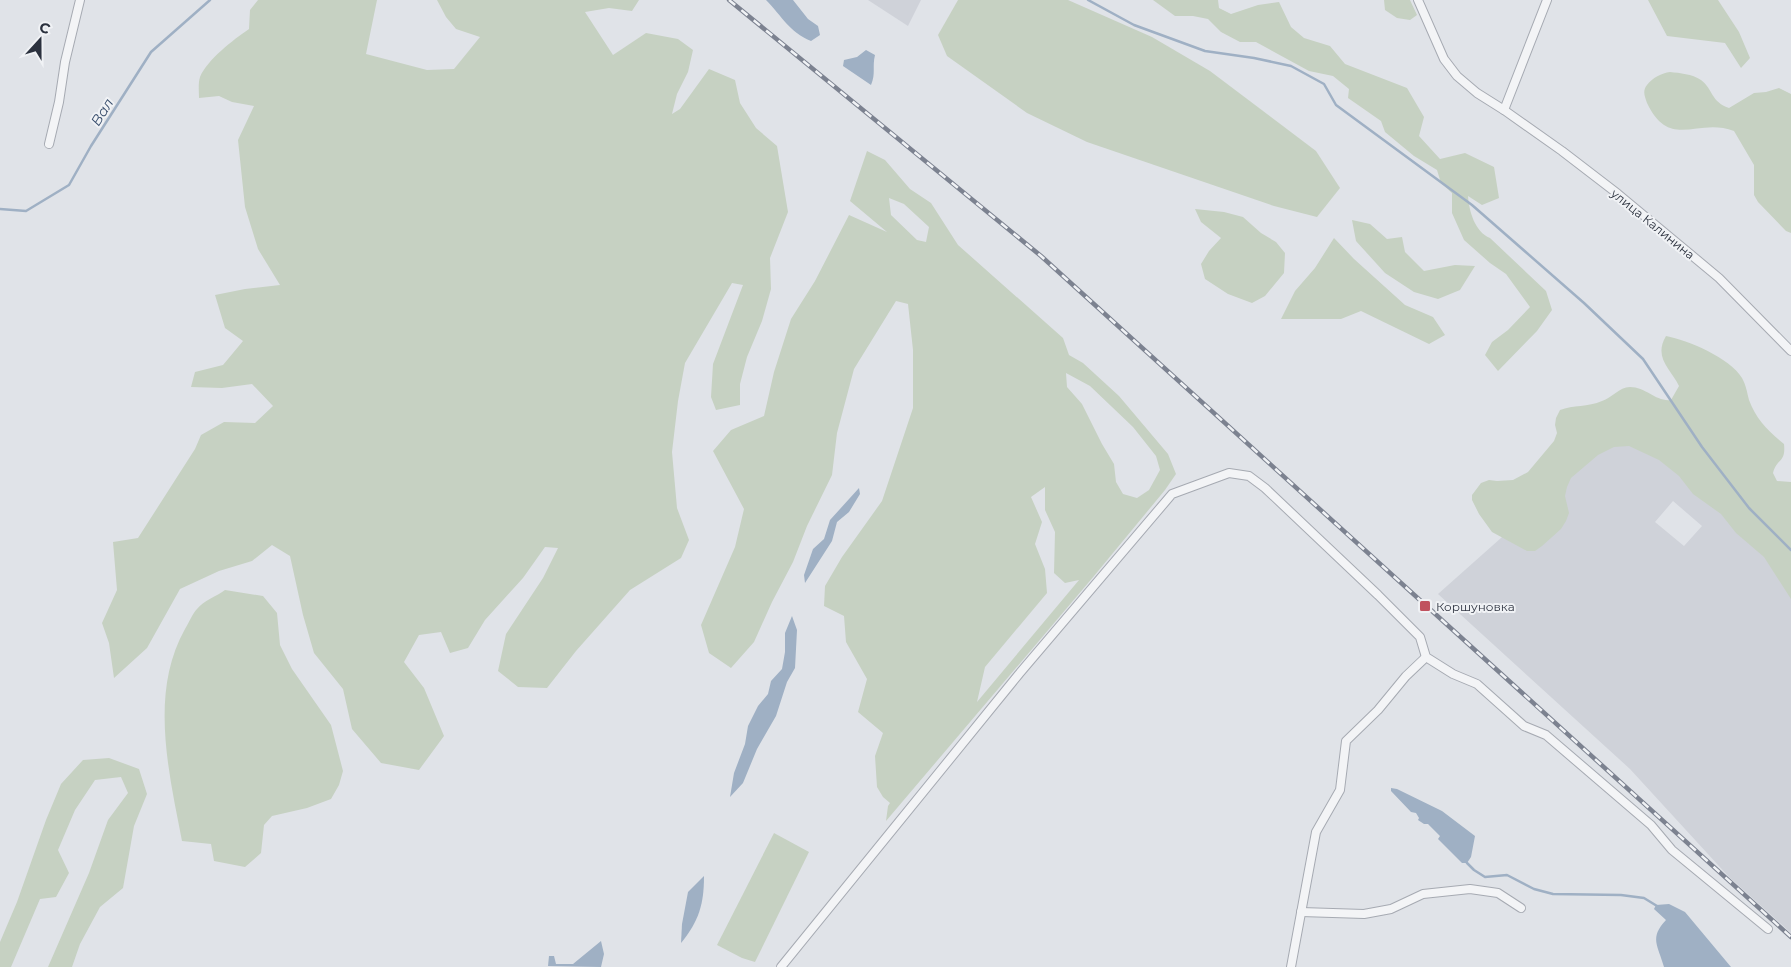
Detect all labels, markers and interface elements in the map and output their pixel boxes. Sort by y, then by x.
north arrow [15,15,65,65]
text: С [37,18,53,38]
water label: Вал [87,95,117,129]
street label: улица Калинина [1607,185,1698,262]
marker: Коршуновка [1418,599,1432,613]
place label: Коршуновка [1436,599,1515,614]

